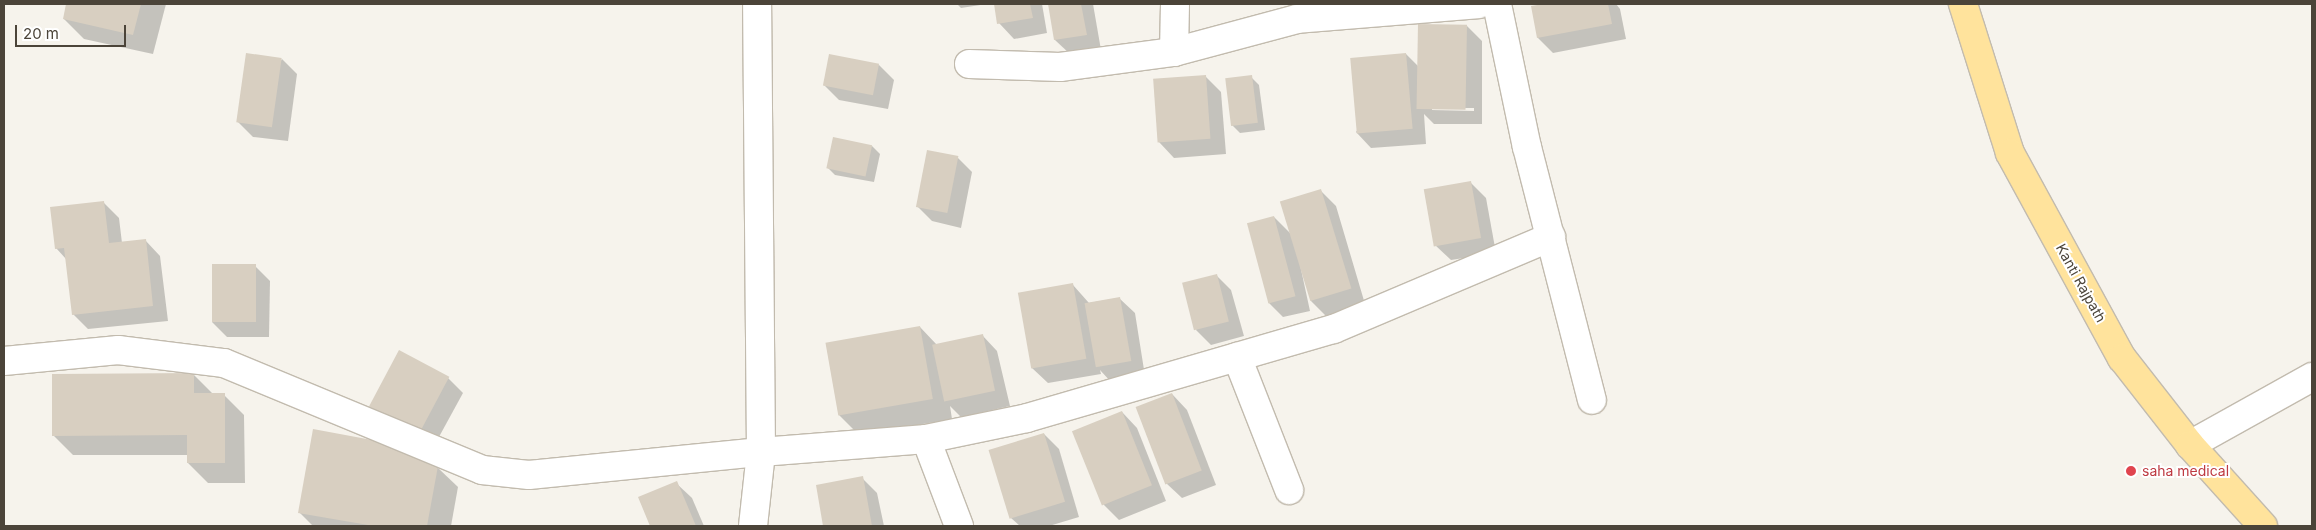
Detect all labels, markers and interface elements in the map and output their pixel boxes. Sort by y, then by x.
scale bar [18,15,129,47]
text: 20 m [23,24,59,43]
street label: Kanti Rajpath [2053,241,2109,325]
place label: saha medical [2142,463,2229,479]
marker: saha medical [2124,464,2138,478]

